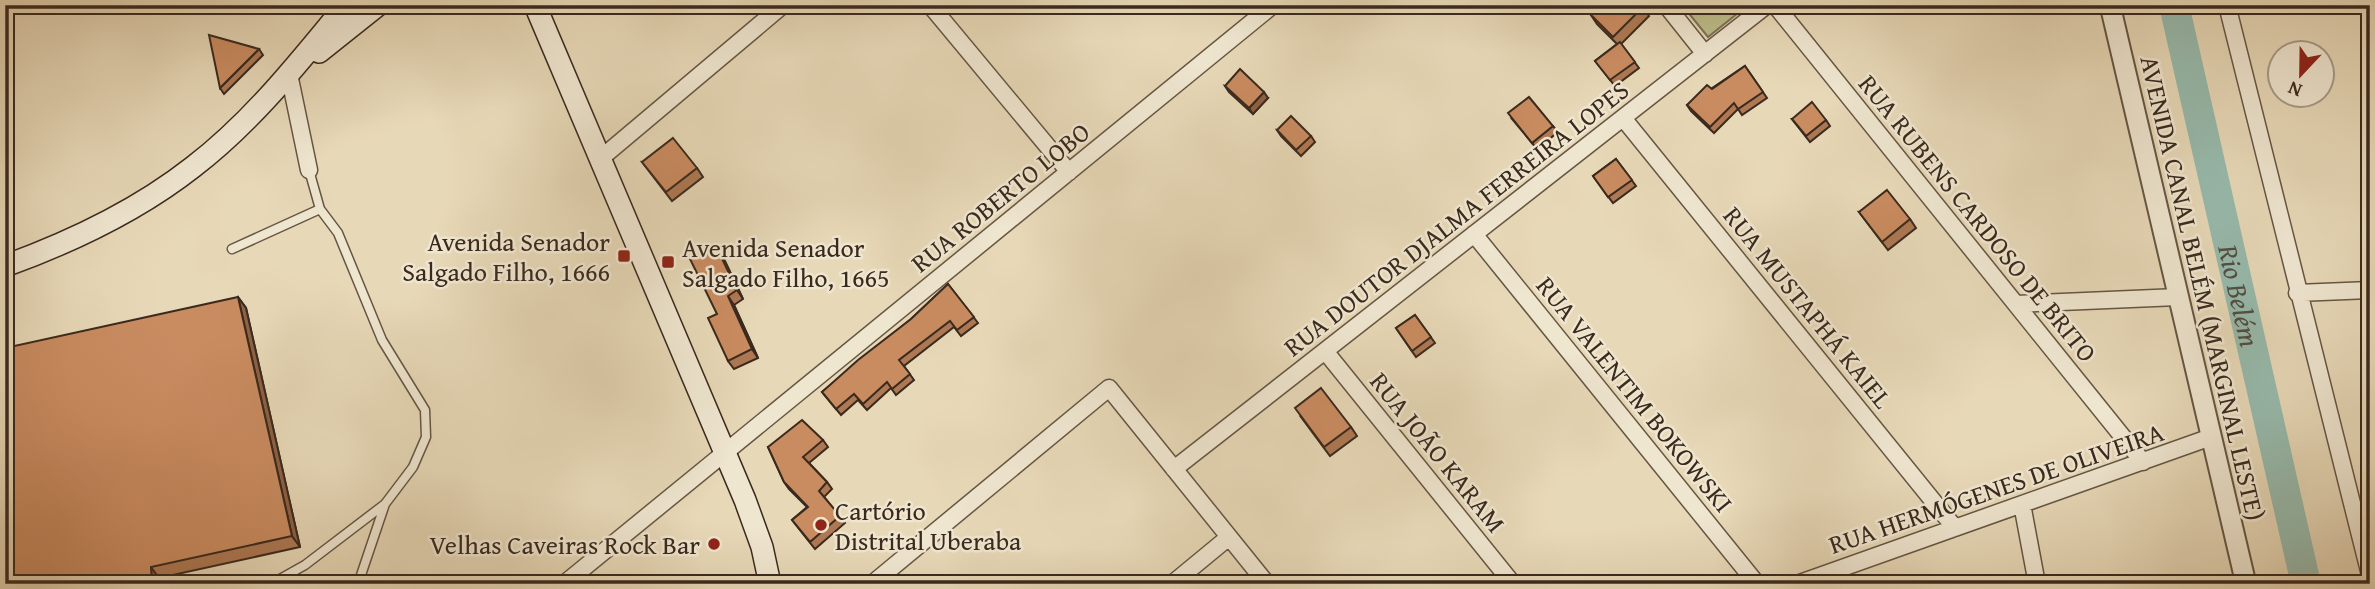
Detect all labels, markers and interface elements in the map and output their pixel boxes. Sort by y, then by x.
north arrow [2266,38,2336,108]
street label: AVENIDA CANAL BELÉM (MARGINAL LESTE) [2130,52,2276,524]
street label: RUA RUBENS CARDOSO DE BRITO [1849,66,2107,370]
street label: RUA DOUTOR DJALMA FERREIRA LOPES [1275,71,1637,365]
text: N [2283,74,2306,105]
street label: RUA ROBERTO LOBO [902,112,1098,282]
street label: RUA MUSTAPHÁ KAIEL [1714,198,1902,417]
place label: Avenida Senador Salgado Filho, 1666 [402,222,610,291]
place label: Avenida Senador Salgado Filho, 1665 [682,228,890,297]
water label: Rio Belém [2208,239,2272,351]
marker: Avenida Senador Salgado Filho, 1666 [616,248,632,264]
marker: Avenida Senador Salgado Filho, 1665 [660,254,676,270]
street label: RUA VALENTIM BOKOWSKI [1527,267,1743,521]
street label: RUA JOÃO KARAM [1361,363,1515,541]
street label: RUA HERMÓGENES DE OLIVEIRA [1823,412,2169,564]
place label: Cartório Distrital Uberaba [835,491,1022,560]
marker: Cartório Distrital Uberaba [813,517,829,533]
place label: Velhas Caveiras Rock Bar [429,525,700,564]
marker: Velhas Caveiras Rock Bar [706,536,722,552]

